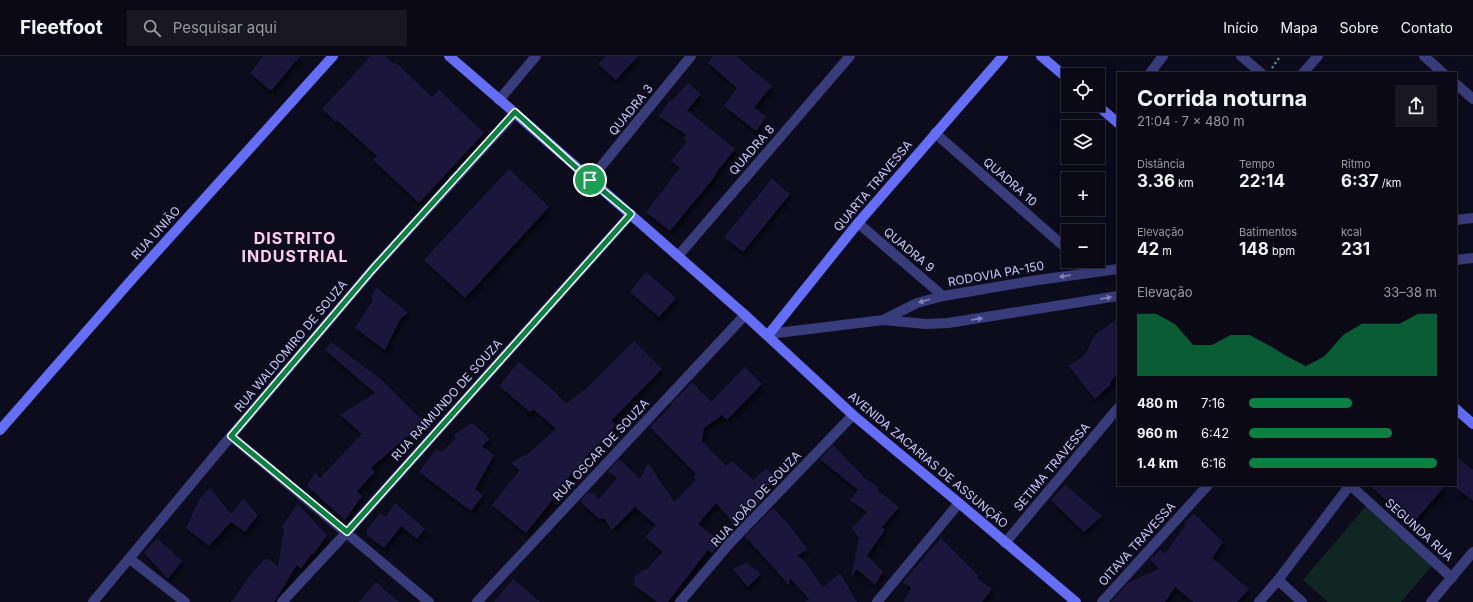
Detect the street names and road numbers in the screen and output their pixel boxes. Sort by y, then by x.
street label: QUADRA 3 [605,81,656,138]
street label: QUADRA 8 [726,121,777,178]
street label: QUARTA TRAVESSA [830,137,915,234]
street label: QUADRA 10 [980,154,1040,209]
street label: RUA UNIÃO [128,203,183,262]
street label: QUADRA 9 [881,224,938,275]
street label: RODOVIA PA-150 [947,258,1045,289]
street label: RUA WALDOMIRO DE SOUZA [231,277,350,415]
street label: RUA RAIMUNDO DE SOUZA [388,336,505,463]
street label: AVENIDA ZACARIAS DE ASSUNÇÃO [845,388,1011,531]
street label: RUA OSCAR DE SOUZA [550,396,652,504]
street label: SETIMA TRAVESSA [1010,420,1093,514]
street label: RUA JOÃO DE SOUZA [708,448,804,549]
street label: SEGUNDA RUA [1382,495,1456,564]
street label: OITAVA TRAVESSA [1095,499,1178,589]

